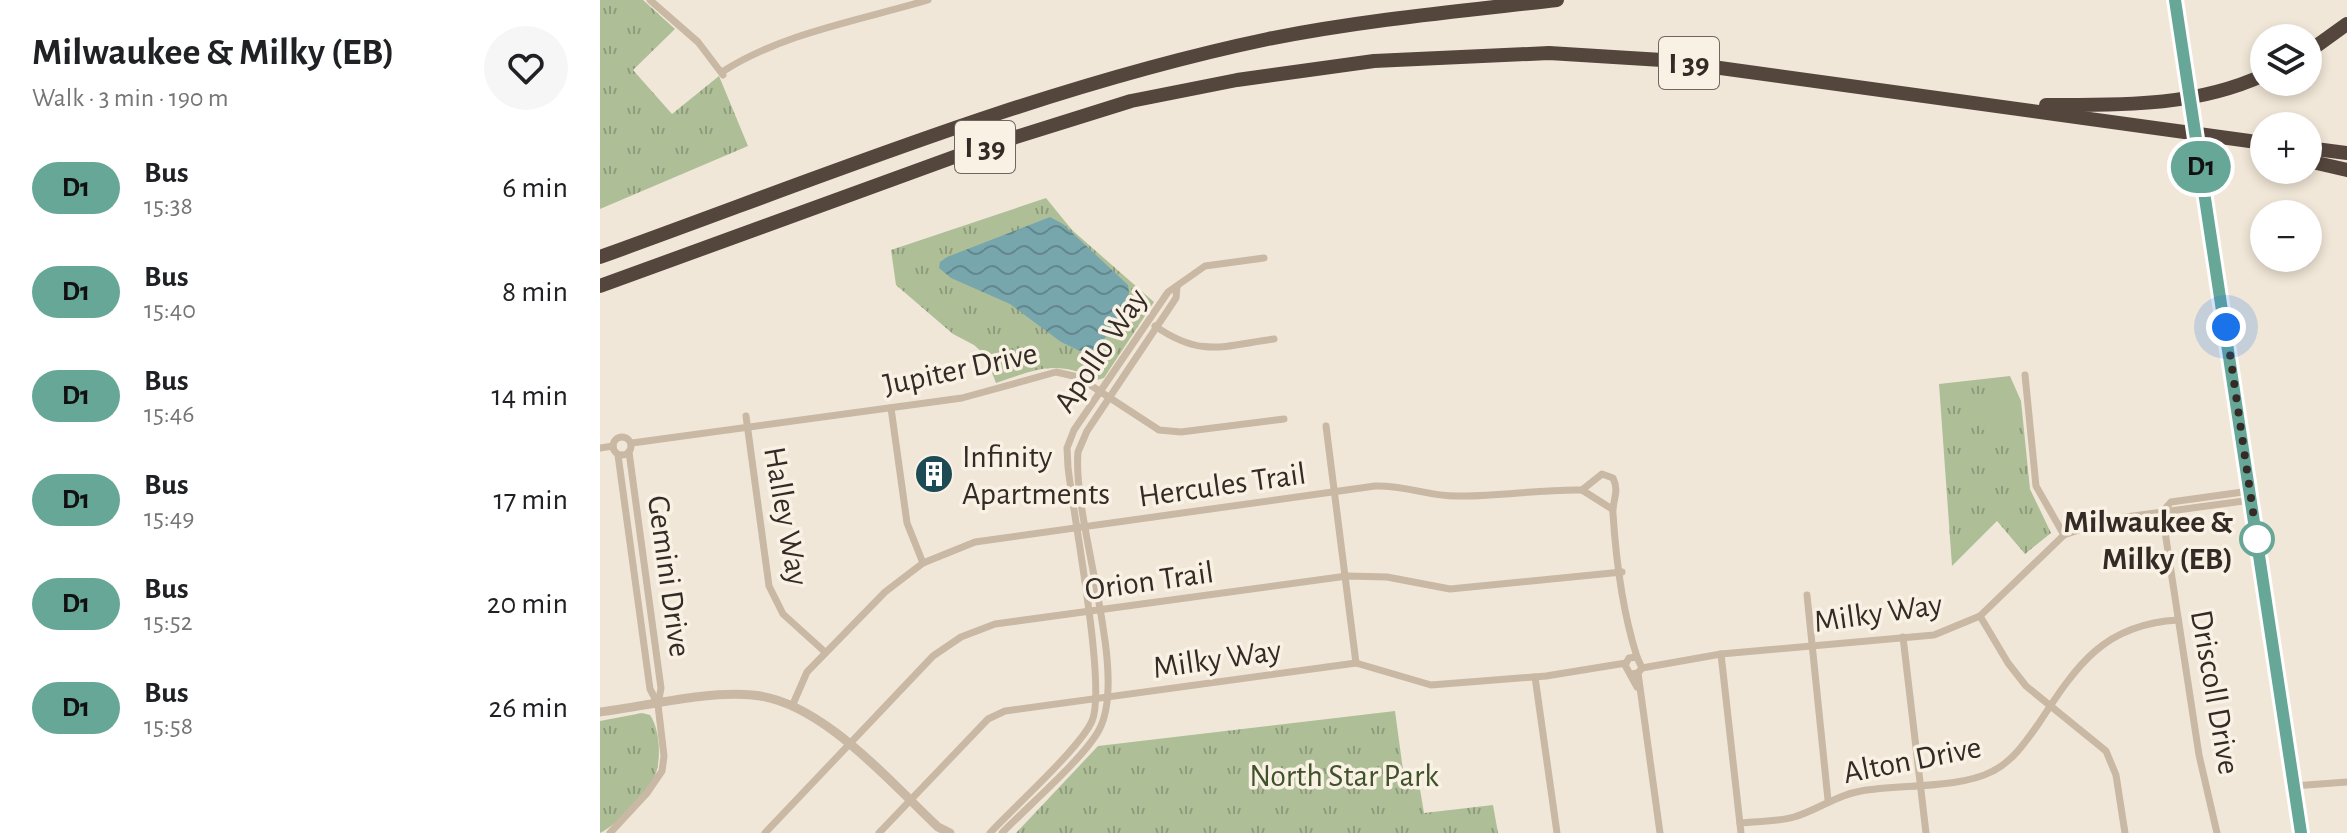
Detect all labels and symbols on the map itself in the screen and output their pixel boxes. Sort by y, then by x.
road number: I 39 [1659,37,1719,89]
road number: I 39 [955,121,1015,173]
line badge: D1 [2165,141,2237,193]
street label: Apollo Way [1048,283,1154,418]
your location [2206,307,2246,347]
street label: Jupiter Drive [880,337,1040,401]
place label: Infinity Apartments [962,441,1110,510]
street label: Halley Way [758,444,814,588]
building icon: Infinity Apartments [913,453,955,495]
street label: Hercules Trail [1136,457,1308,513]
street label: Gemini Drive [642,493,696,659]
place label: Milwaukee & Milky (EB) [2064,506,2233,575]
marker: Milwaukee & Milky (EB) [2240,522,2274,556]
street label: Orion Trail [1083,556,1216,606]
street label: Milky Way [1812,588,1945,638]
street label: Driscoll Drive [2185,608,2245,777]
street label: Milky Way [1151,634,1284,684]
street label: Alton Drive [1840,731,1984,789]
park label: North Star Park [1249,760,1439,792]

